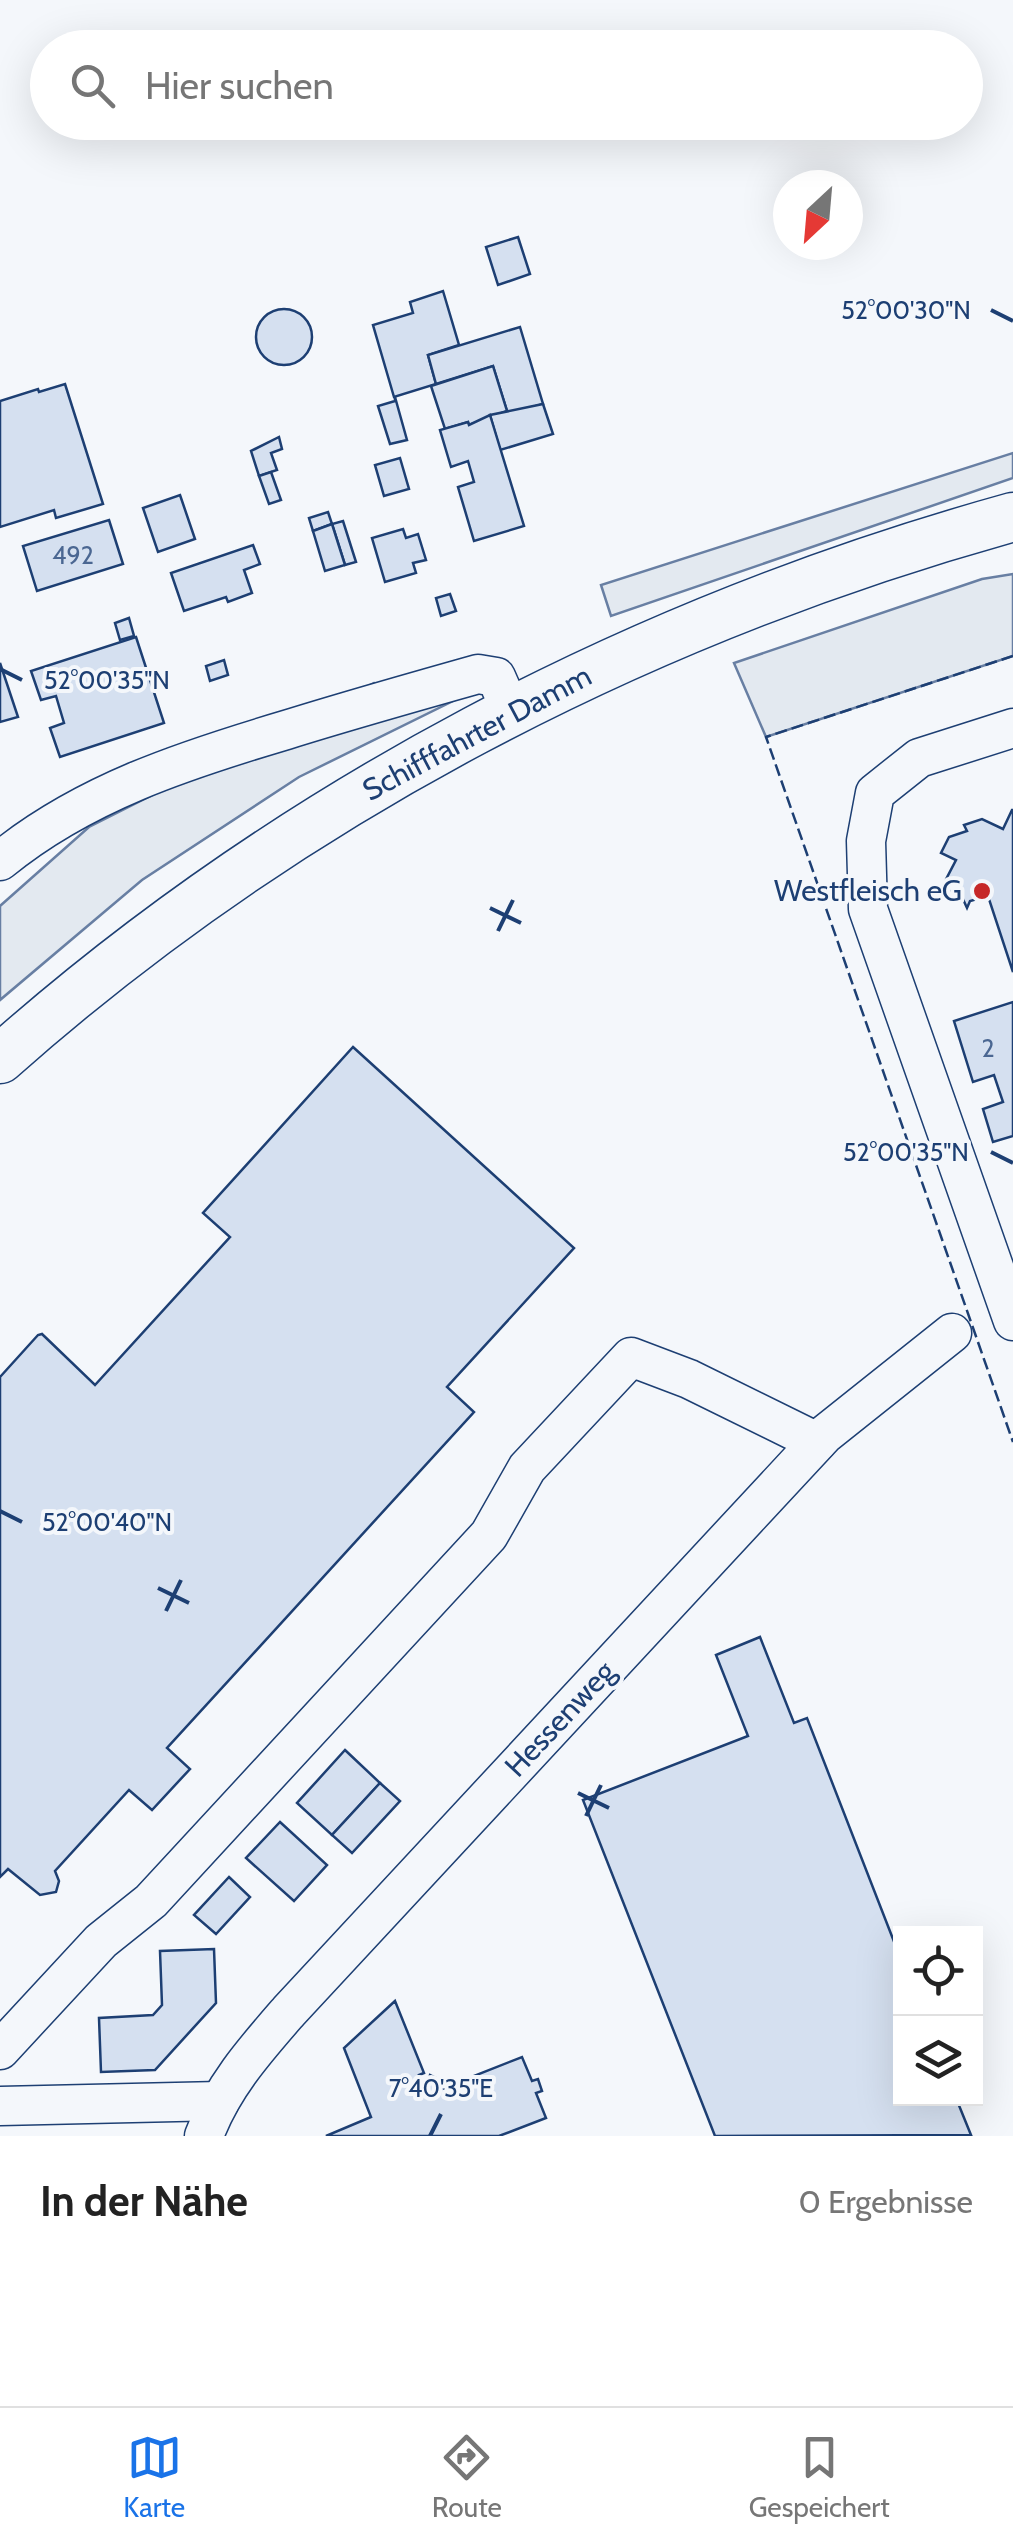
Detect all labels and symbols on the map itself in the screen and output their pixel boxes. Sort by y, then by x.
north arrow [773,170,863,260]
text: 52°00'30"N [841,295,971,325]
house number: 492 [52,540,94,570]
street label: Schifffahrter Damm [356,657,597,808]
text: 52°00'35"N [44,665,170,695]
place label: Westfleisch eG [774,872,962,909]
marker: Westfleisch eG [971,880,993,902]
house number: 2 [981,1033,995,1063]
text: 52°00'35"N [843,1137,969,1167]
text: 52°00'40"N [42,1507,172,1537]
street label: Hessenweg [497,1652,623,1784]
text: 7°40'35"E [389,2073,493,2103]

